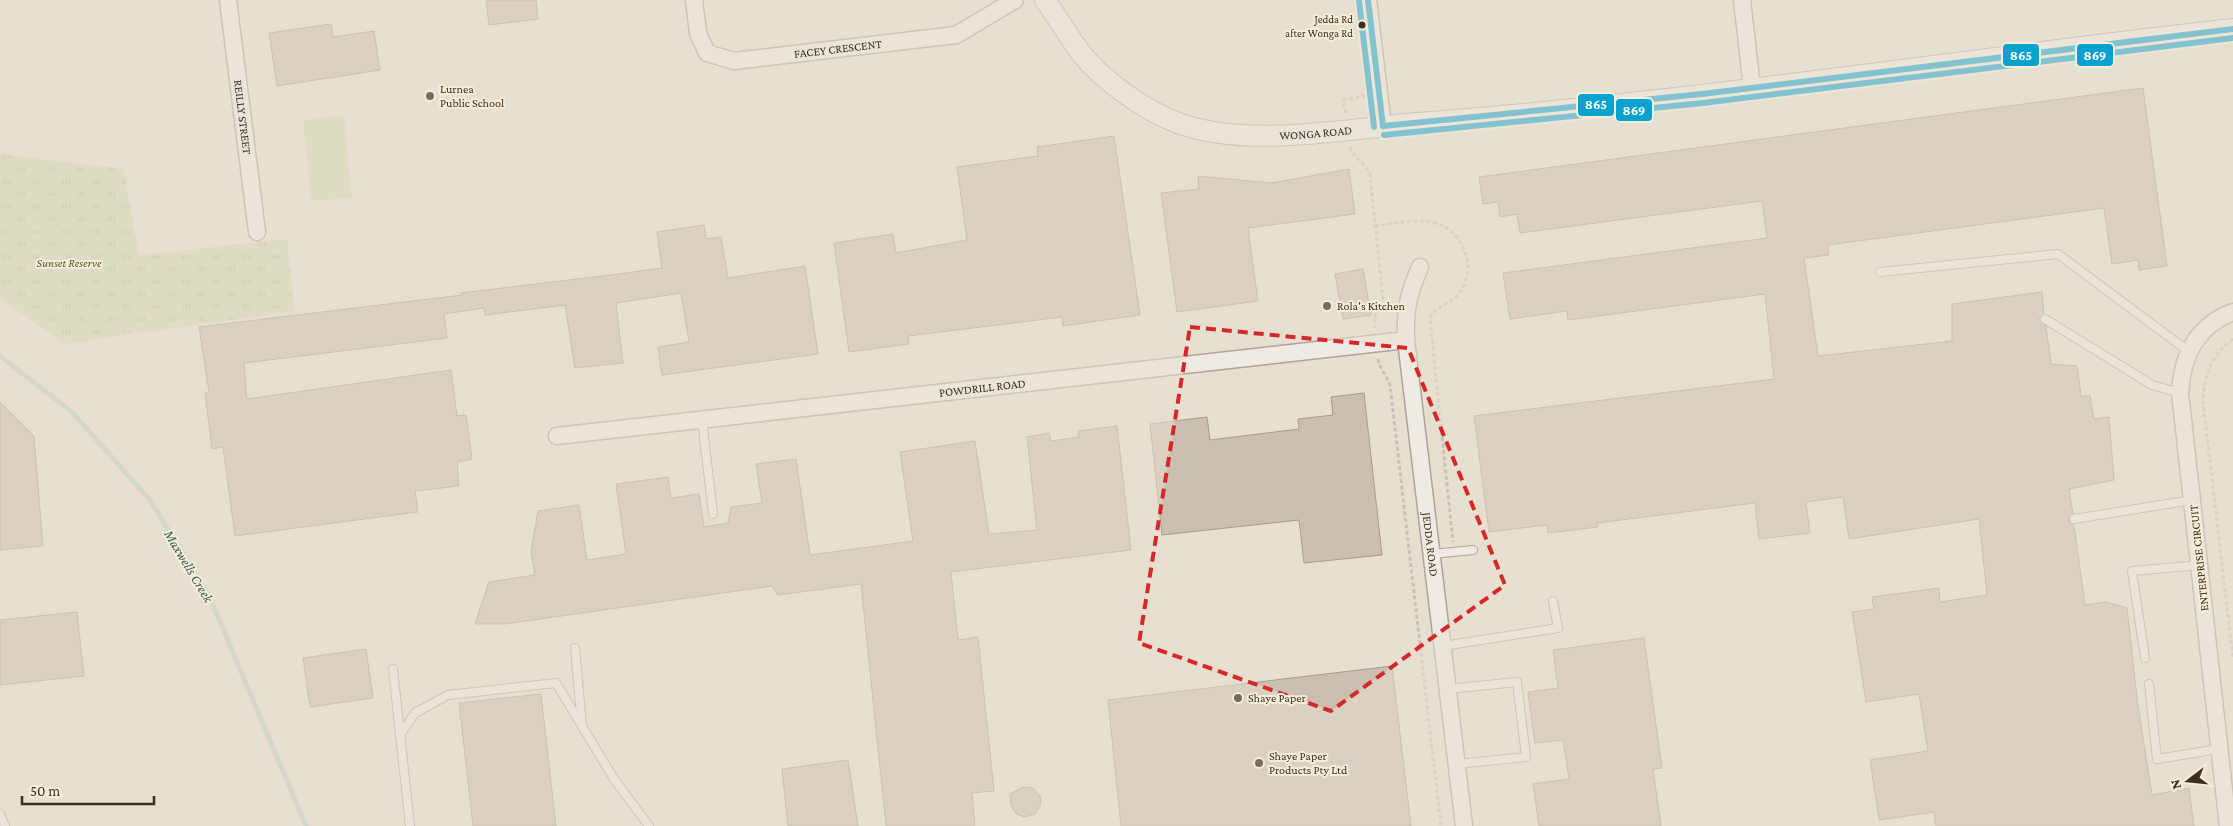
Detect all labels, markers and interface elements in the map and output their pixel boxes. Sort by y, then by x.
place label: Jedda Rd after Wonga Rd [1285,13,1353,40]
marker: Jedda Rd after Wonga Rd [1357,20,1367,30]
street label: FACEY CRESCENT [793,37,883,61]
line badge: 865 [2002,43,2040,67]
line badge: 869 [2076,43,2114,67]
text: 865 [2010,47,2032,63]
text: 869 [2083,47,2107,63]
street label: REILLY STREET [231,79,254,156]
place label: Lurnea Public School [440,82,504,110]
marker: Lurnea Public School [424,90,436,102]
line badge: 865 [1577,93,1615,117]
text: 865 [1585,96,1607,112]
line badge: 869 [1615,98,1653,122]
text: 869 [1622,102,1646,118]
street label: WONGA ROAD [1279,123,1353,143]
park label: Sunset Reserve [37,256,102,270]
place label: Rola's Kitchen [1337,299,1405,313]
marker: Rola's Kitchen [1321,300,1333,312]
street label: POWDRILL ROAD [938,376,1026,400]
street label: ENTERPRISE CIRCUIT [2186,504,2212,612]
street label: JEDDA ROAD [1420,511,1441,577]
water label: Maxwells Creek [161,526,217,606]
place label: Shaye Paper [1248,691,1306,705]
marker: Shaye Paper [1232,692,1244,704]
place label: Shaye Paper Products Pty Ltd [1269,749,1348,777]
north arrow [2163,756,2213,806]
marker: Shaye Paper Products Pty Ltd [1253,757,1265,769]
scale bar [22,774,155,806]
text: N [2166,777,2185,791]
text: 50 m [30,783,60,799]

